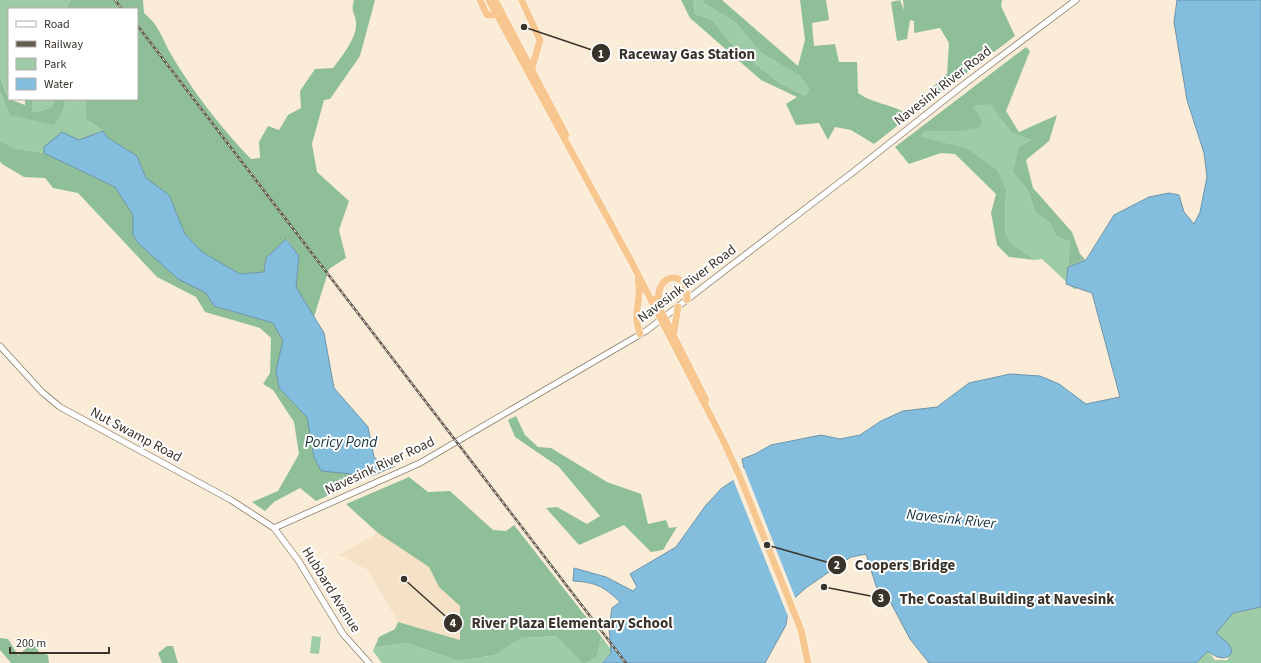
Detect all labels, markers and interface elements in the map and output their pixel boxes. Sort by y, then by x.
legend [8,8,138,100]
text: Road [44,16,70,33]
text: Railway [44,36,83,53]
callout: Raceway Gas Station [591,40,764,67]
street label: Navesink River Road [890,42,996,130]
text: Raceway Gas Station [619,44,755,65]
text: 1 [598,46,604,63]
text: Park [44,56,66,73]
text: Water [44,76,74,93]
street label: Navesink River Road [634,240,740,328]
street label: Nut Swamp Road [87,402,185,468]
water label: Poricy Pond [305,432,378,453]
street label: Navesink River Road [322,432,438,500]
water label: Navesink River [905,504,998,534]
street label: Hubbard Avenue [297,543,365,637]
callout: Coopers Bridge [827,551,964,578]
text: Coopers Bridge [855,555,955,576]
text: 2 [834,557,840,574]
callout: The Coastal Building at Navesink [871,585,1122,612]
text: The Coastal Building at Navesink [899,589,1115,610]
text: 3 [878,590,884,607]
callout: River Plaza Elementary School [443,609,680,636]
text: River Plaza Elementary School [471,613,673,634]
text: 4 [450,615,457,632]
scale bar [10,629,109,655]
text: 200 m [16,635,46,652]

